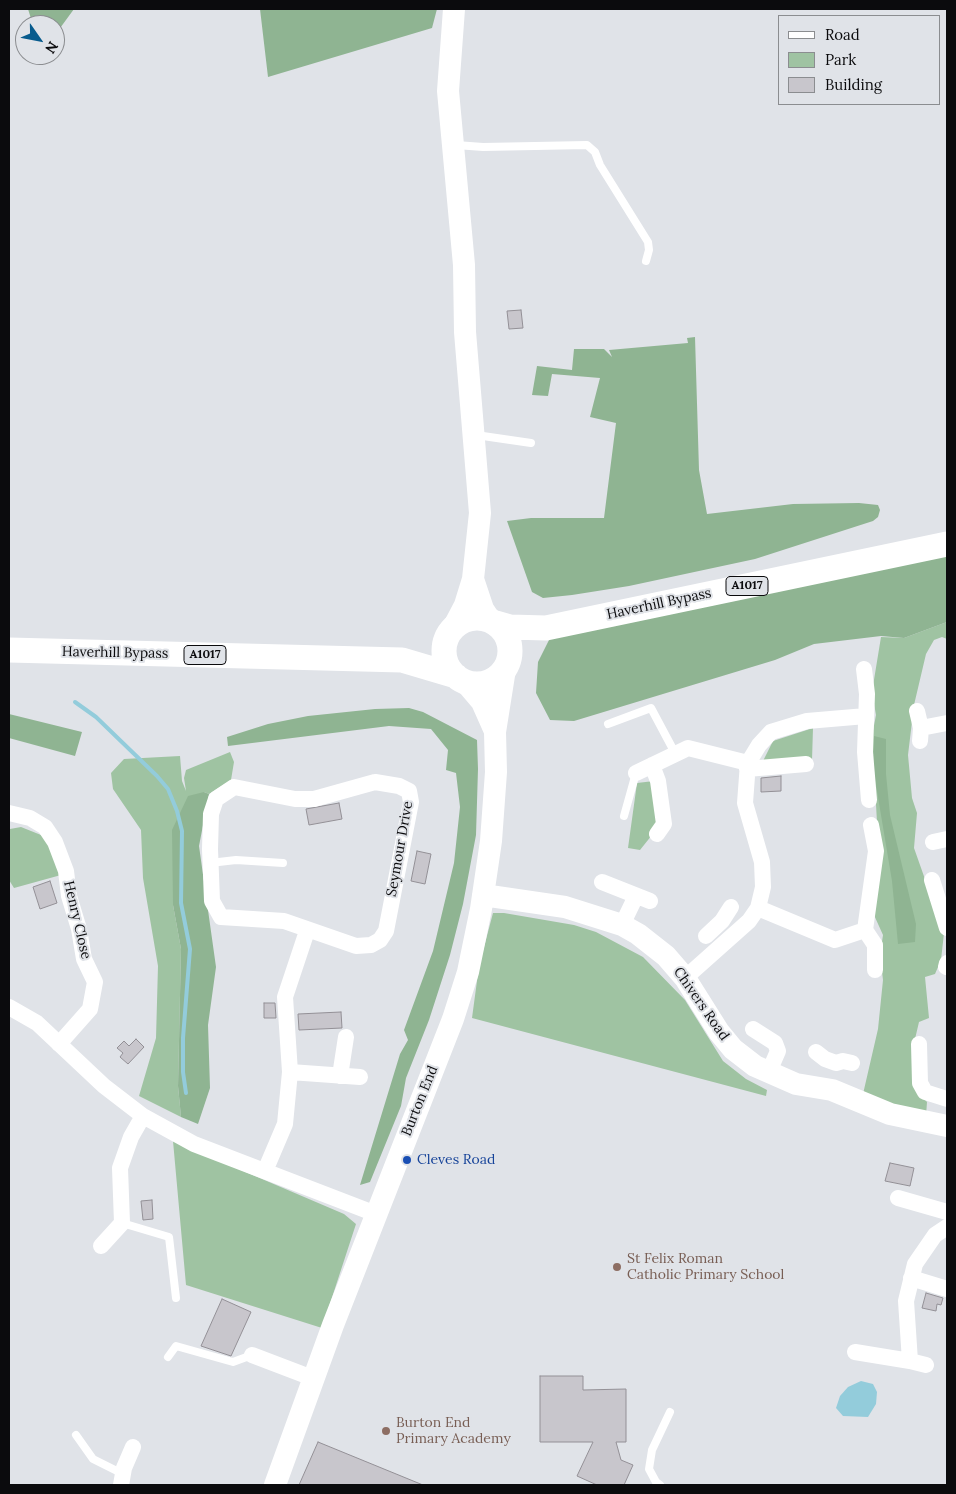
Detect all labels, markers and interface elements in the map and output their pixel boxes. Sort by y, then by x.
north arrow [15,15,65,65]
legend [778,15,941,105]
text: Road [825,25,860,44]
text: N [41,38,62,57]
text: Park [825,50,856,69]
text: Building [825,75,882,94]
road number: A1017 [726,576,768,596]
street label: Haverhill Bypass [605,585,713,623]
street label: Haverhill Bypass [62,644,168,662]
road number: A1017 [184,646,226,664]
street label: Seymour Drive [383,800,417,898]
street label: Henry Close [60,879,94,961]
street label: Chivers Road [670,964,732,1044]
street label: Burton End [398,1063,442,1139]
place label: Cleves Road [417,1152,495,1168]
marker: Cleves Road [401,1154,413,1166]
place label: St Felix Roman Catholic Primary School [627,1251,784,1284]
marker: St Felix Roman Catholic Primary School [611,1261,623,1273]
place label: Burton End Primary Academy [396,1415,511,1448]
marker: Burton End Primary Academy [380,1425,392,1437]

